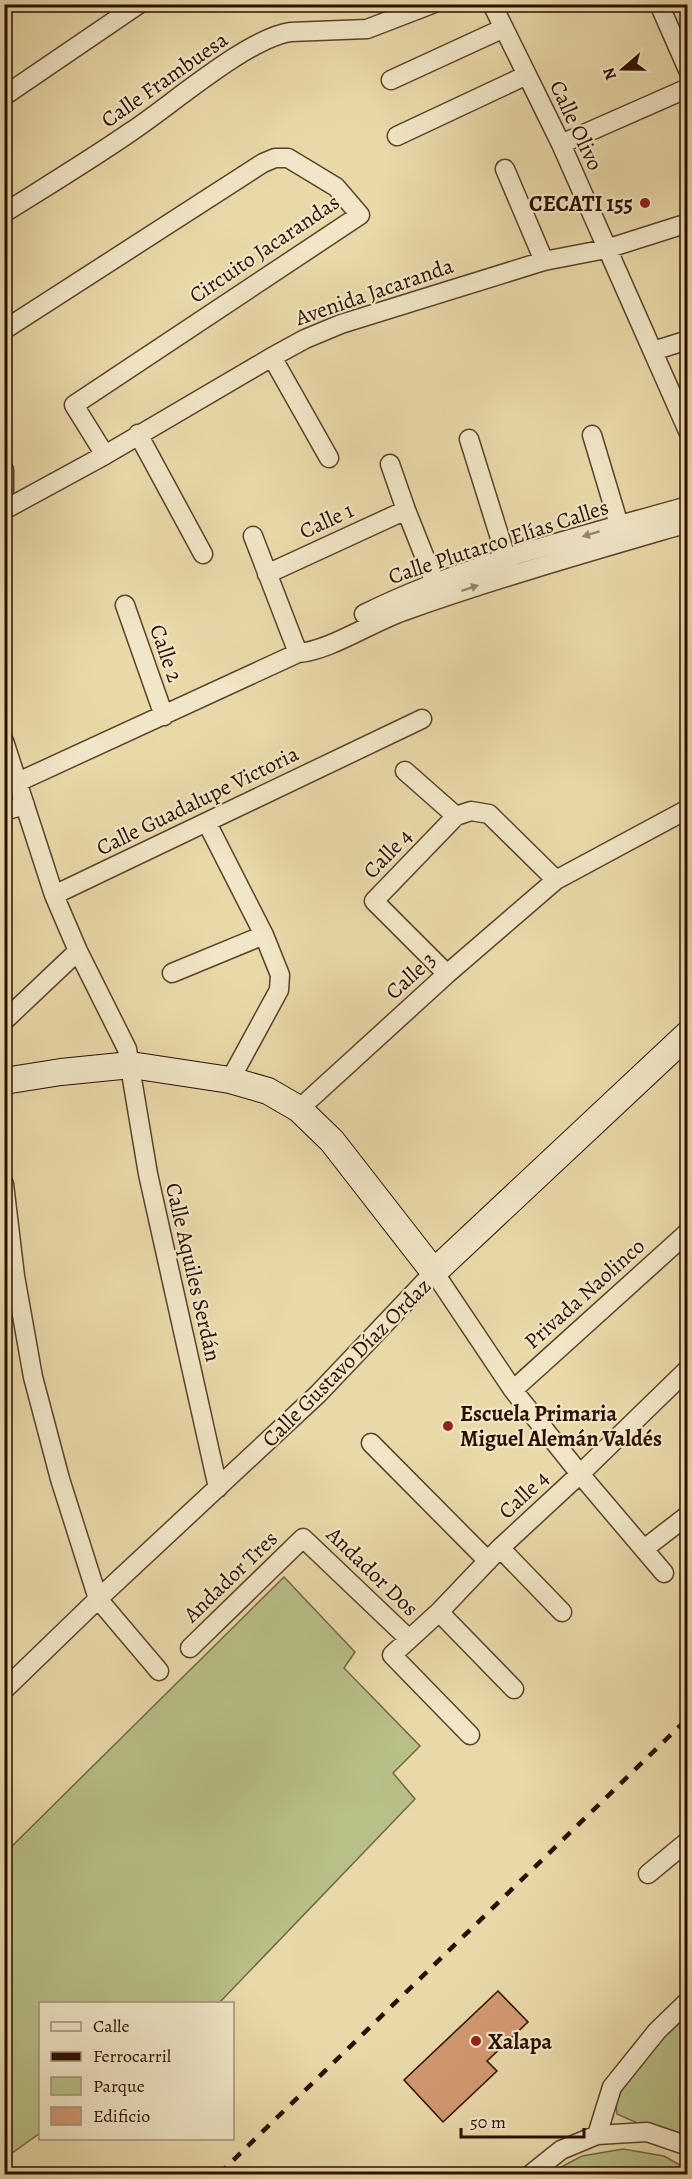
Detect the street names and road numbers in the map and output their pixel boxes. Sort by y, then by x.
street label: Calle Frambuesa [95,24,235,135]
street label: Calle Olivo [542,76,610,175]
street label: Circuito Jacarandas [183,187,346,310]
street label: Avenida Jacaranda [290,251,458,333]
street label: Calle Plutarco Elías Calles [384,492,612,592]
street label: Calle 1 [294,495,358,546]
street label: Calle 2 [142,620,190,686]
street label: Calle Guadalupe Victoria [91,738,304,863]
street label: Calle 4 [356,822,419,885]
street label: Calle 3 [379,945,442,1006]
street label: Calle Aquiles Serdán [158,1180,228,1365]
street label: Privada Naolinco [518,1231,652,1356]
street label: Calle Gustavo Díaz Ordaz [256,1272,438,1454]
street label: Calle 4 [492,1464,555,1526]
street label: Andador Dos [319,1519,425,1623]
street label: Andador Tres [176,1524,284,1630]

